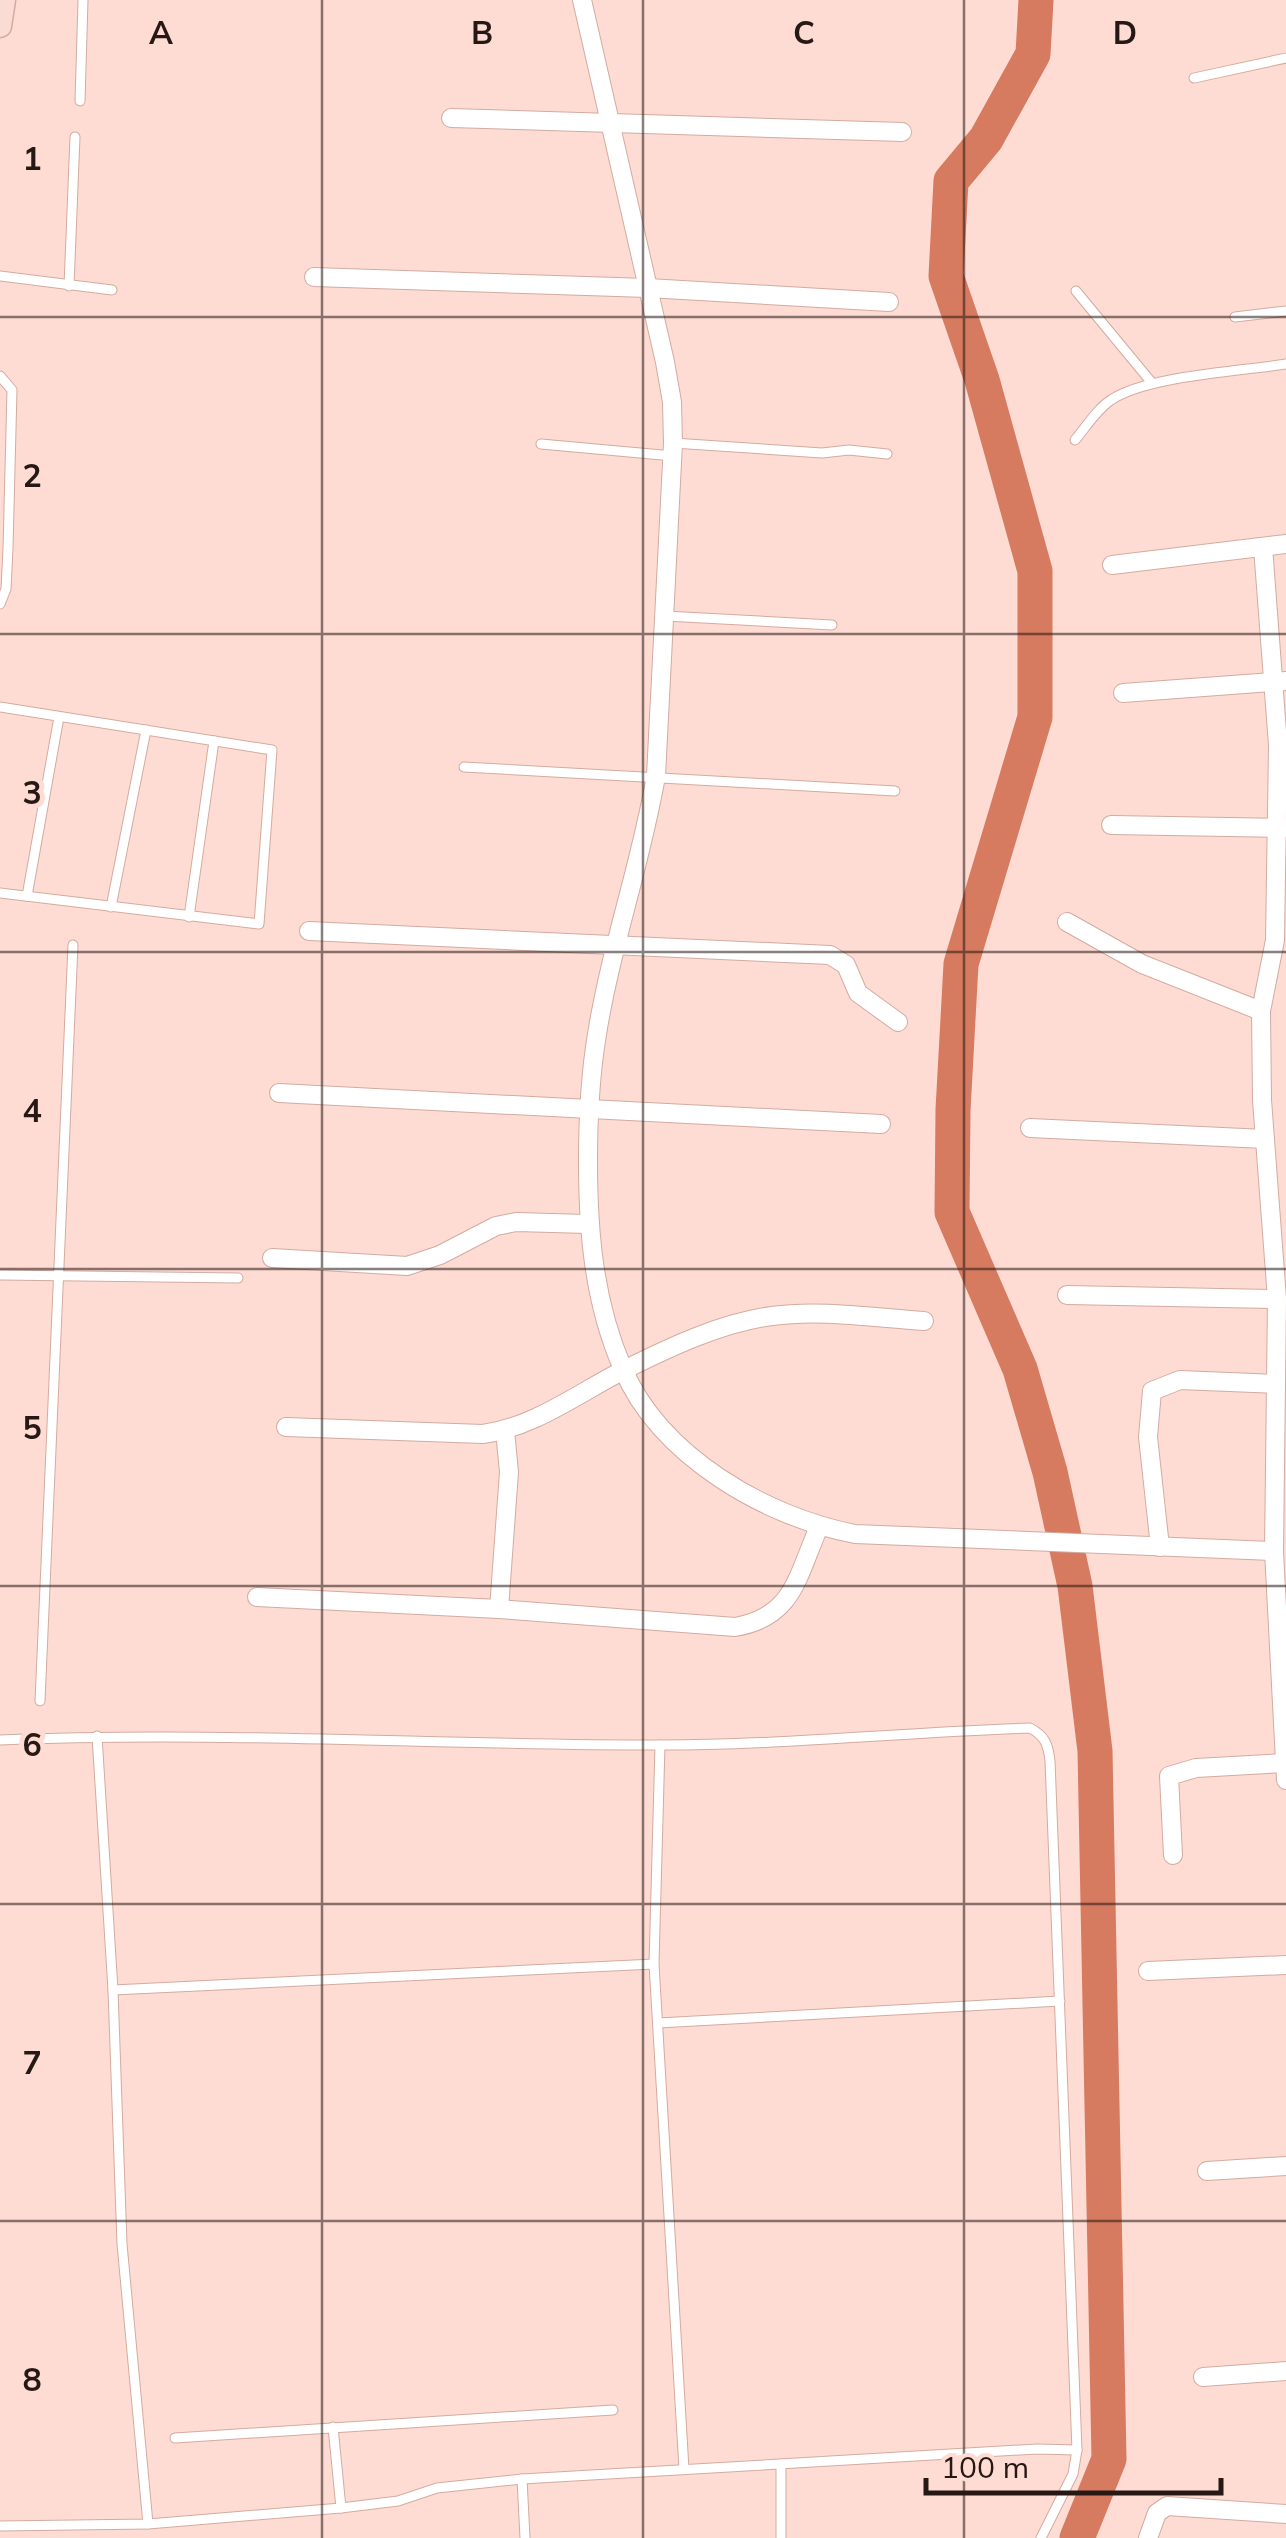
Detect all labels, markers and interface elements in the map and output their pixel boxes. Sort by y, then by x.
text: A [149,12,173,52]
text: B [471,12,493,52]
text: C [793,12,815,52]
text: D [1113,12,1137,52]
text: 1 [22,138,42,178]
text: 2 [22,455,42,495]
text: 3 [22,772,42,812]
text: 4 [22,1090,42,1130]
text: 5 [22,1407,42,1447]
text: 6 [22,1724,42,1764]
text: 7 [22,2042,42,2082]
text: 8 [22,2359,42,2399]
scale bar [926,2433,1221,2495]
text: 100 m [941,2448,1029,2486]

